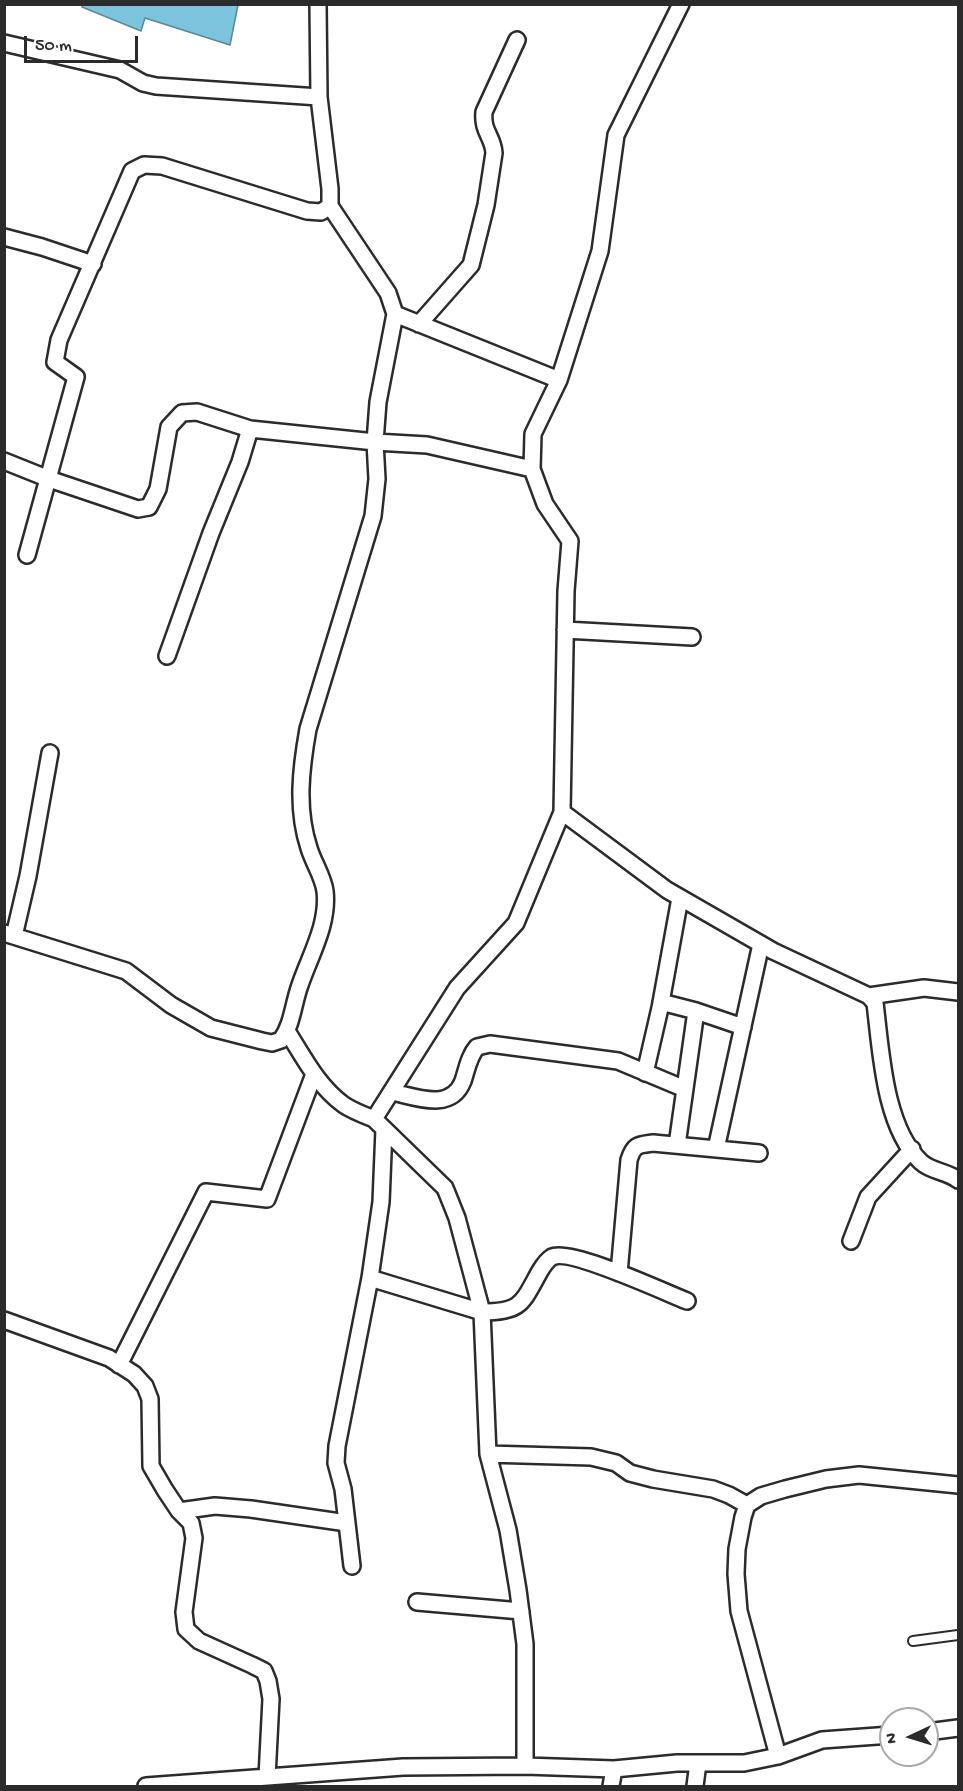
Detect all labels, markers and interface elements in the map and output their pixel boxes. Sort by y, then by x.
scale bar [27,24,141,62]
text: 50 m [35,36,72,57]
north arrow [879,1707,939,1767]
text: N [883,1732,902,1744]

